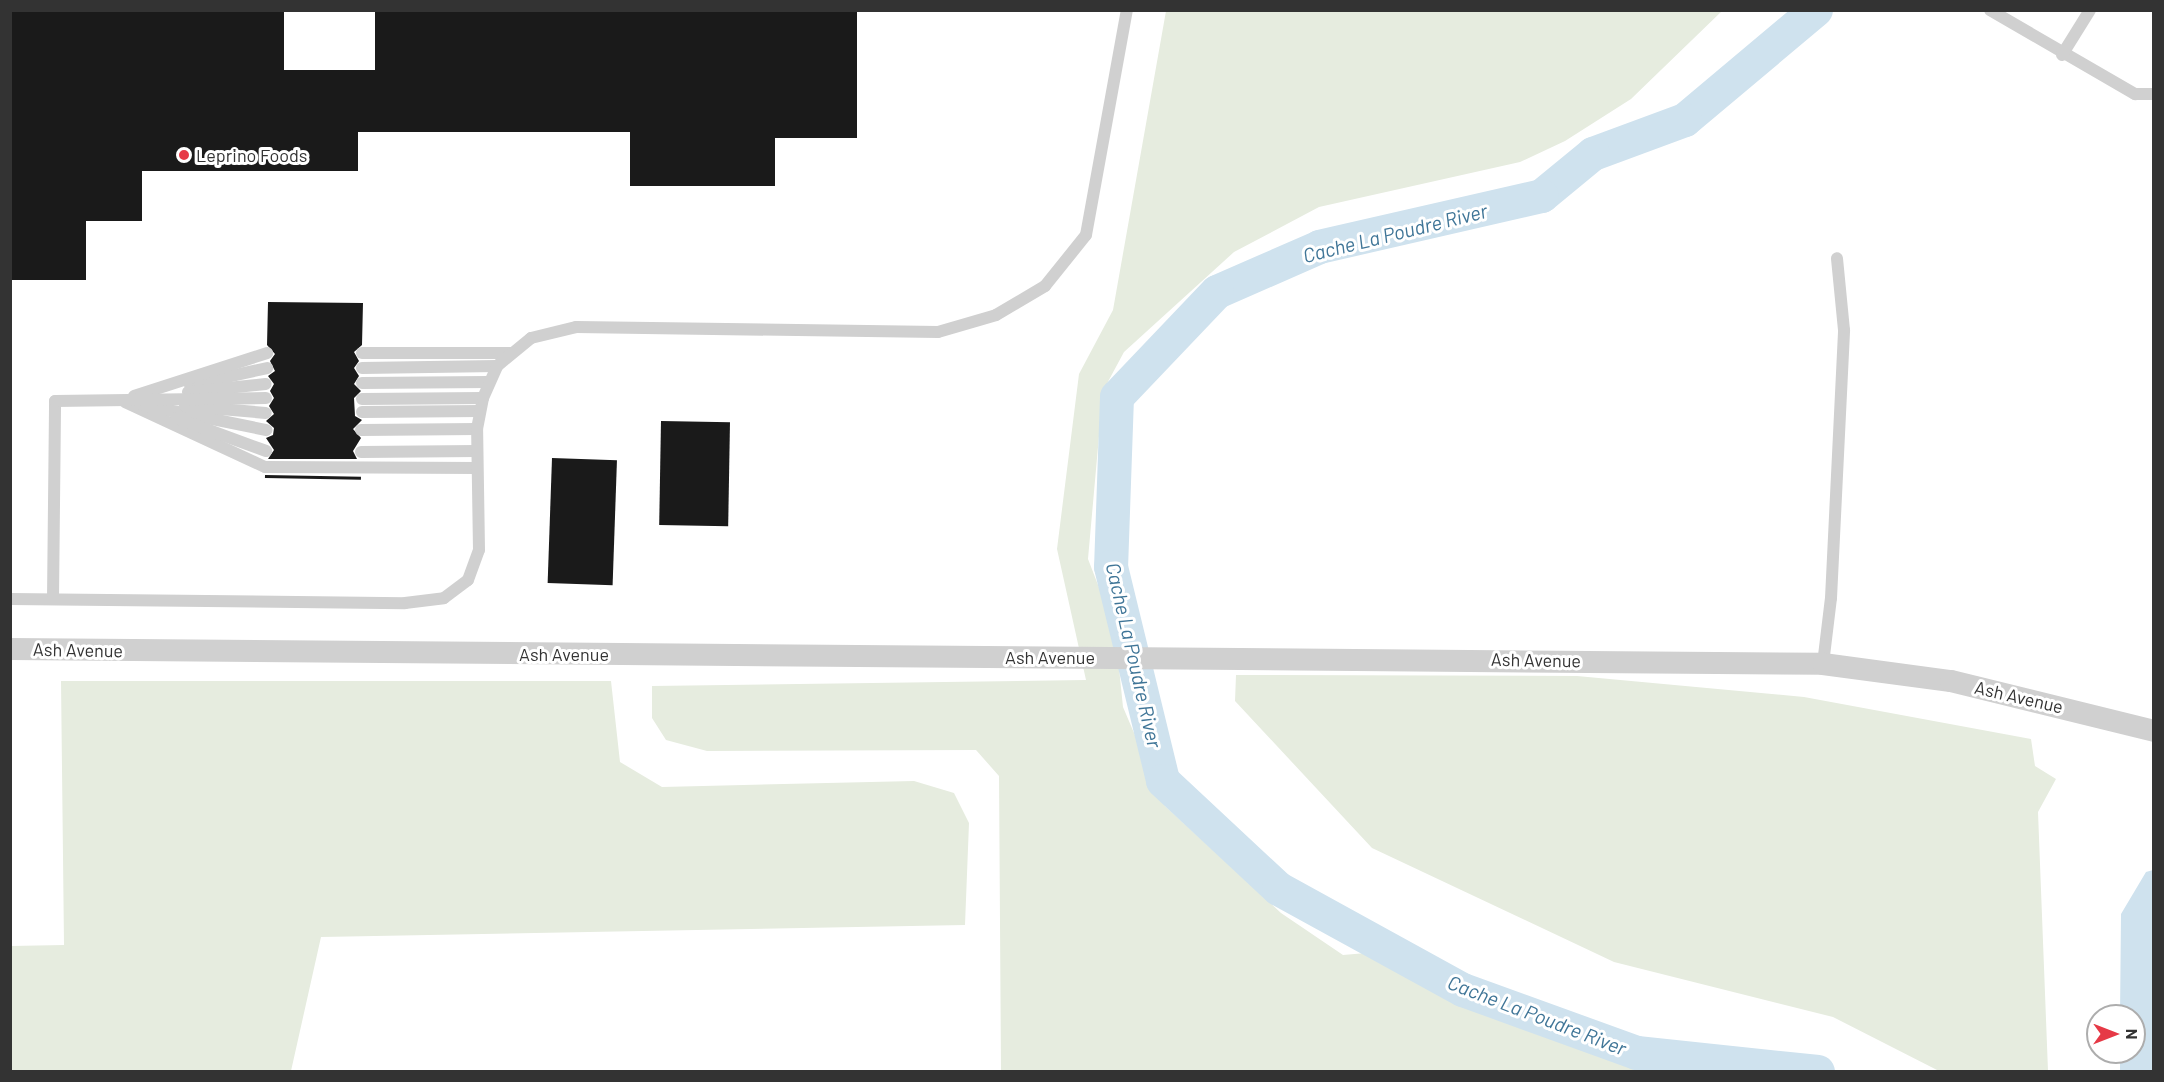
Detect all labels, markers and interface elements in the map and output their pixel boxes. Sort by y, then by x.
place label: Leprino Foods [196,144,307,166]
marker: Leprino Foods [177,148,191,162]
water label: Cache La Poudre River [1300,198,1490,268]
water label: Cache La Poudre River [1101,560,1167,750]
street label: Ash Avenue [33,638,123,662]
street label: Ash Avenue [519,643,609,665]
street label: Ash Avenue [1005,646,1095,668]
street label: Ash Avenue [1491,648,1581,672]
street label: Ash Avenue [1973,676,2065,718]
water label: Cache La Poudre River [1444,970,1630,1060]
north arrow [2086,1004,2146,1064]
text: N [2123,1029,2142,1039]

